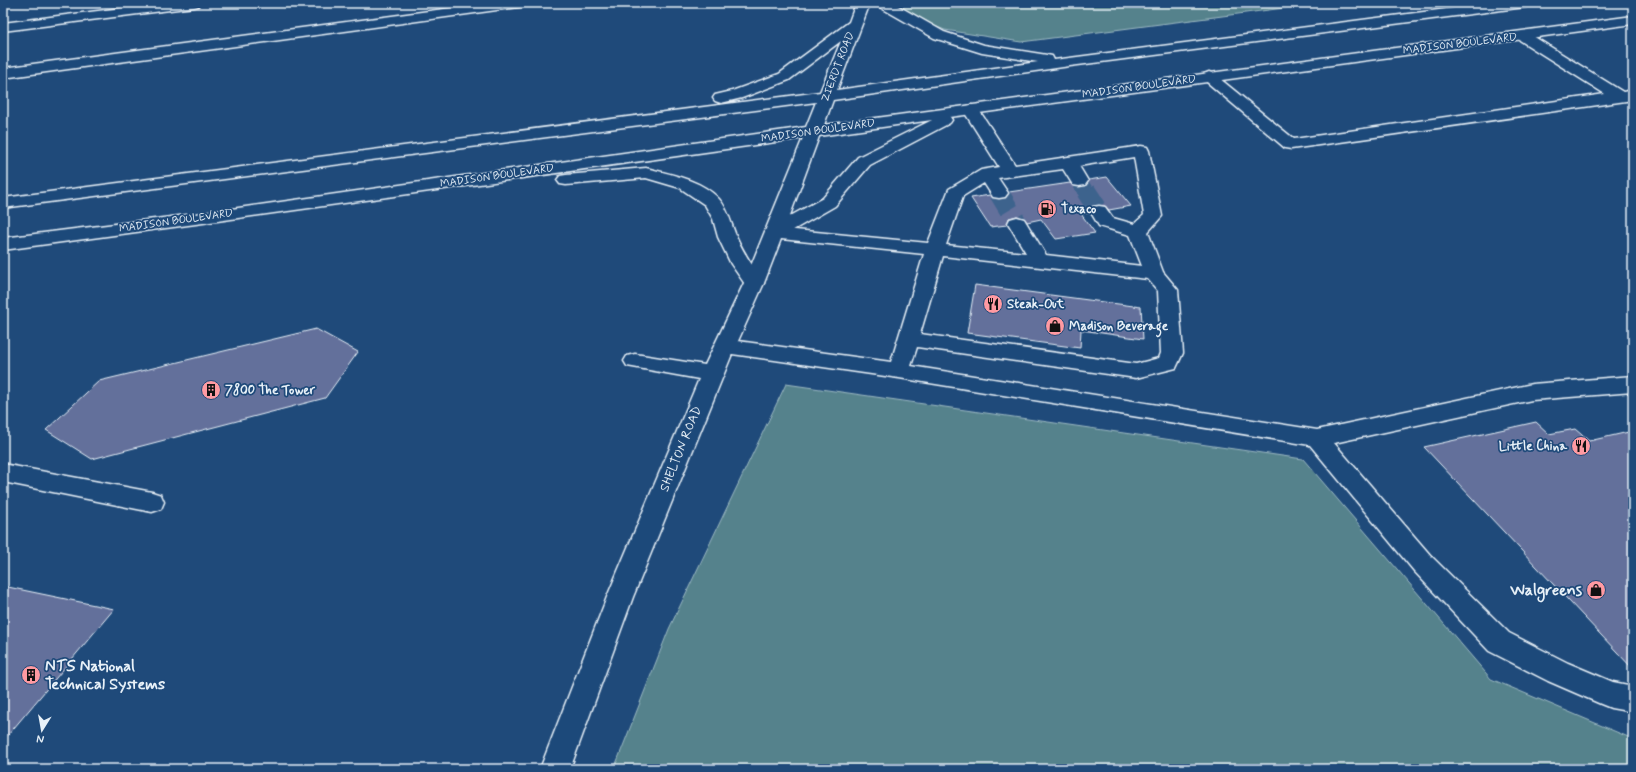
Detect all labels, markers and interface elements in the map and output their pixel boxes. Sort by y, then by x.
street label: ZIERDT ROAD [818,30,858,104]
street label: MADISON BOULEVARD [1402,30,1518,58]
street label: MADISON BOULEVARD [1081,72,1197,102]
street label: MADISON BOULEVARD [760,116,876,146]
street label: MADISON BOULEVARD [439,161,555,191]
fuel station icon: Texaco [1036,198,1058,220]
place label: Texaco [1061,201,1097,218]
street label: MADISON BOULEVARD [118,206,234,236]
restaurant icon: Steak-Out [982,293,1004,315]
place label: Steak-Out [1007,296,1064,313]
shop icon: Madison Beverage [1044,315,1066,337]
place label: Madison Beverage [1069,318,1169,338]
building icon: 7800 The Tower [200,379,222,401]
place label: 7800 The Tower [225,382,316,399]
street label: SHELTON ROAD [656,404,706,494]
restaurant icon: Little China [1570,435,1592,457]
place label: Little China [1499,438,1568,455]
shop icon: Walgreens [1585,579,1607,601]
place label: Walgreens [1509,580,1583,603]
place label: NTS National Technical Systems [45,656,165,695]
building icon: NTS National Technical Systems [20,664,42,686]
north arrow [22,710,62,750]
text: N [35,731,45,746]

